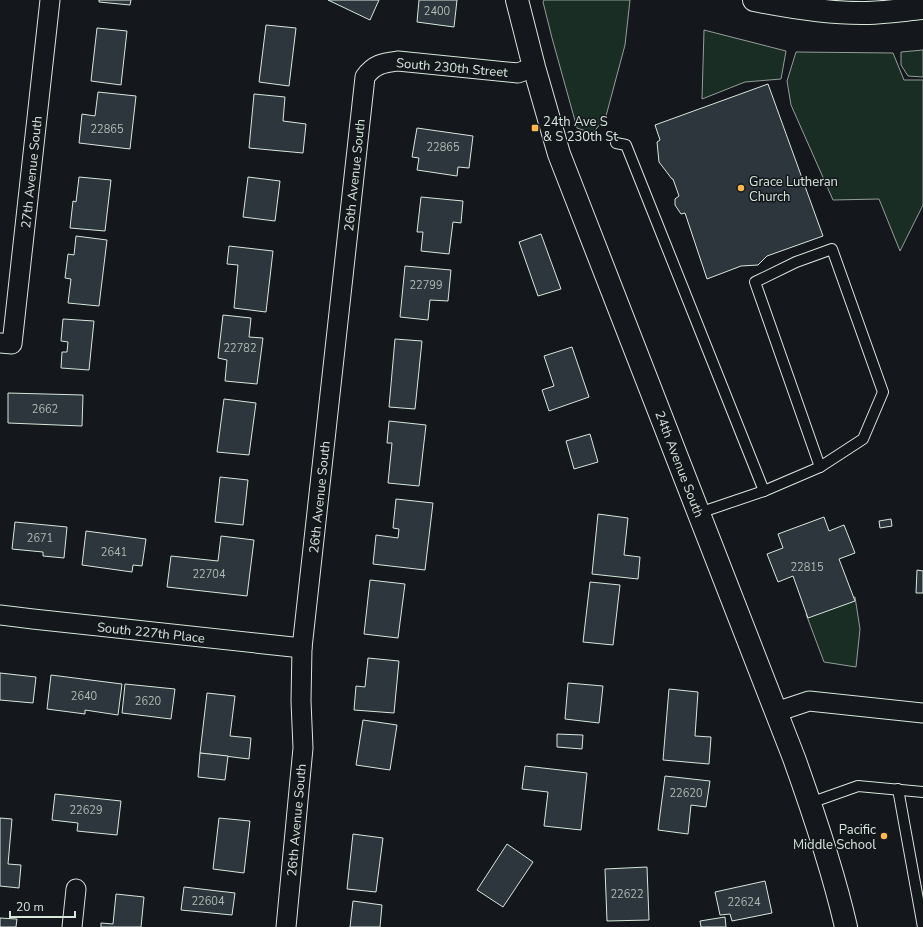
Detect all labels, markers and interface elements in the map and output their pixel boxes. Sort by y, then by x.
house number: 2400 [424,4,451,19]
street label: South 230th Street [395,54,509,82]
place label: 24th Ave S & S 230th St [543,113,618,146]
street label: 27th Avenue South [17,115,47,229]
street label: 26th Avenue South [340,118,370,232]
house number: 22865 [91,122,124,137]
marker: 24th Ave S & S 230th St [530,123,540,133]
house number: 22865 [427,140,460,155]
place label: Grace Lutheran Church [749,173,838,206]
marker: Grace Lutheran Church [736,183,746,193]
house number: 22799 [410,278,443,293]
house number: 22782 [224,341,257,356]
house number: 2662 [32,402,58,417]
street label: 24th Avenue South [650,408,708,520]
street label: 26th Avenue South [305,440,335,554]
house number: 2671 [27,531,53,546]
house number: 2641 [101,545,127,560]
house number: 22815 [791,560,824,575]
house number: 22704 [193,567,226,582]
street label: South 227th Place [96,618,206,648]
house number: 2640 [71,689,98,704]
house number: 2620 [135,694,162,709]
street label: 26th Avenue South [283,763,311,877]
house number: 22620 [670,786,703,801]
house number: 22629 [70,803,103,818]
place label: Pacific Middle School [793,821,876,854]
marker: Pacific Middle School [879,831,889,841]
house number: 22622 [611,887,644,902]
scale bar [10,893,75,919]
house number: 22604 [192,894,225,909]
house number: 22624 [728,895,761,910]
text: 20 m [16,899,44,915]

